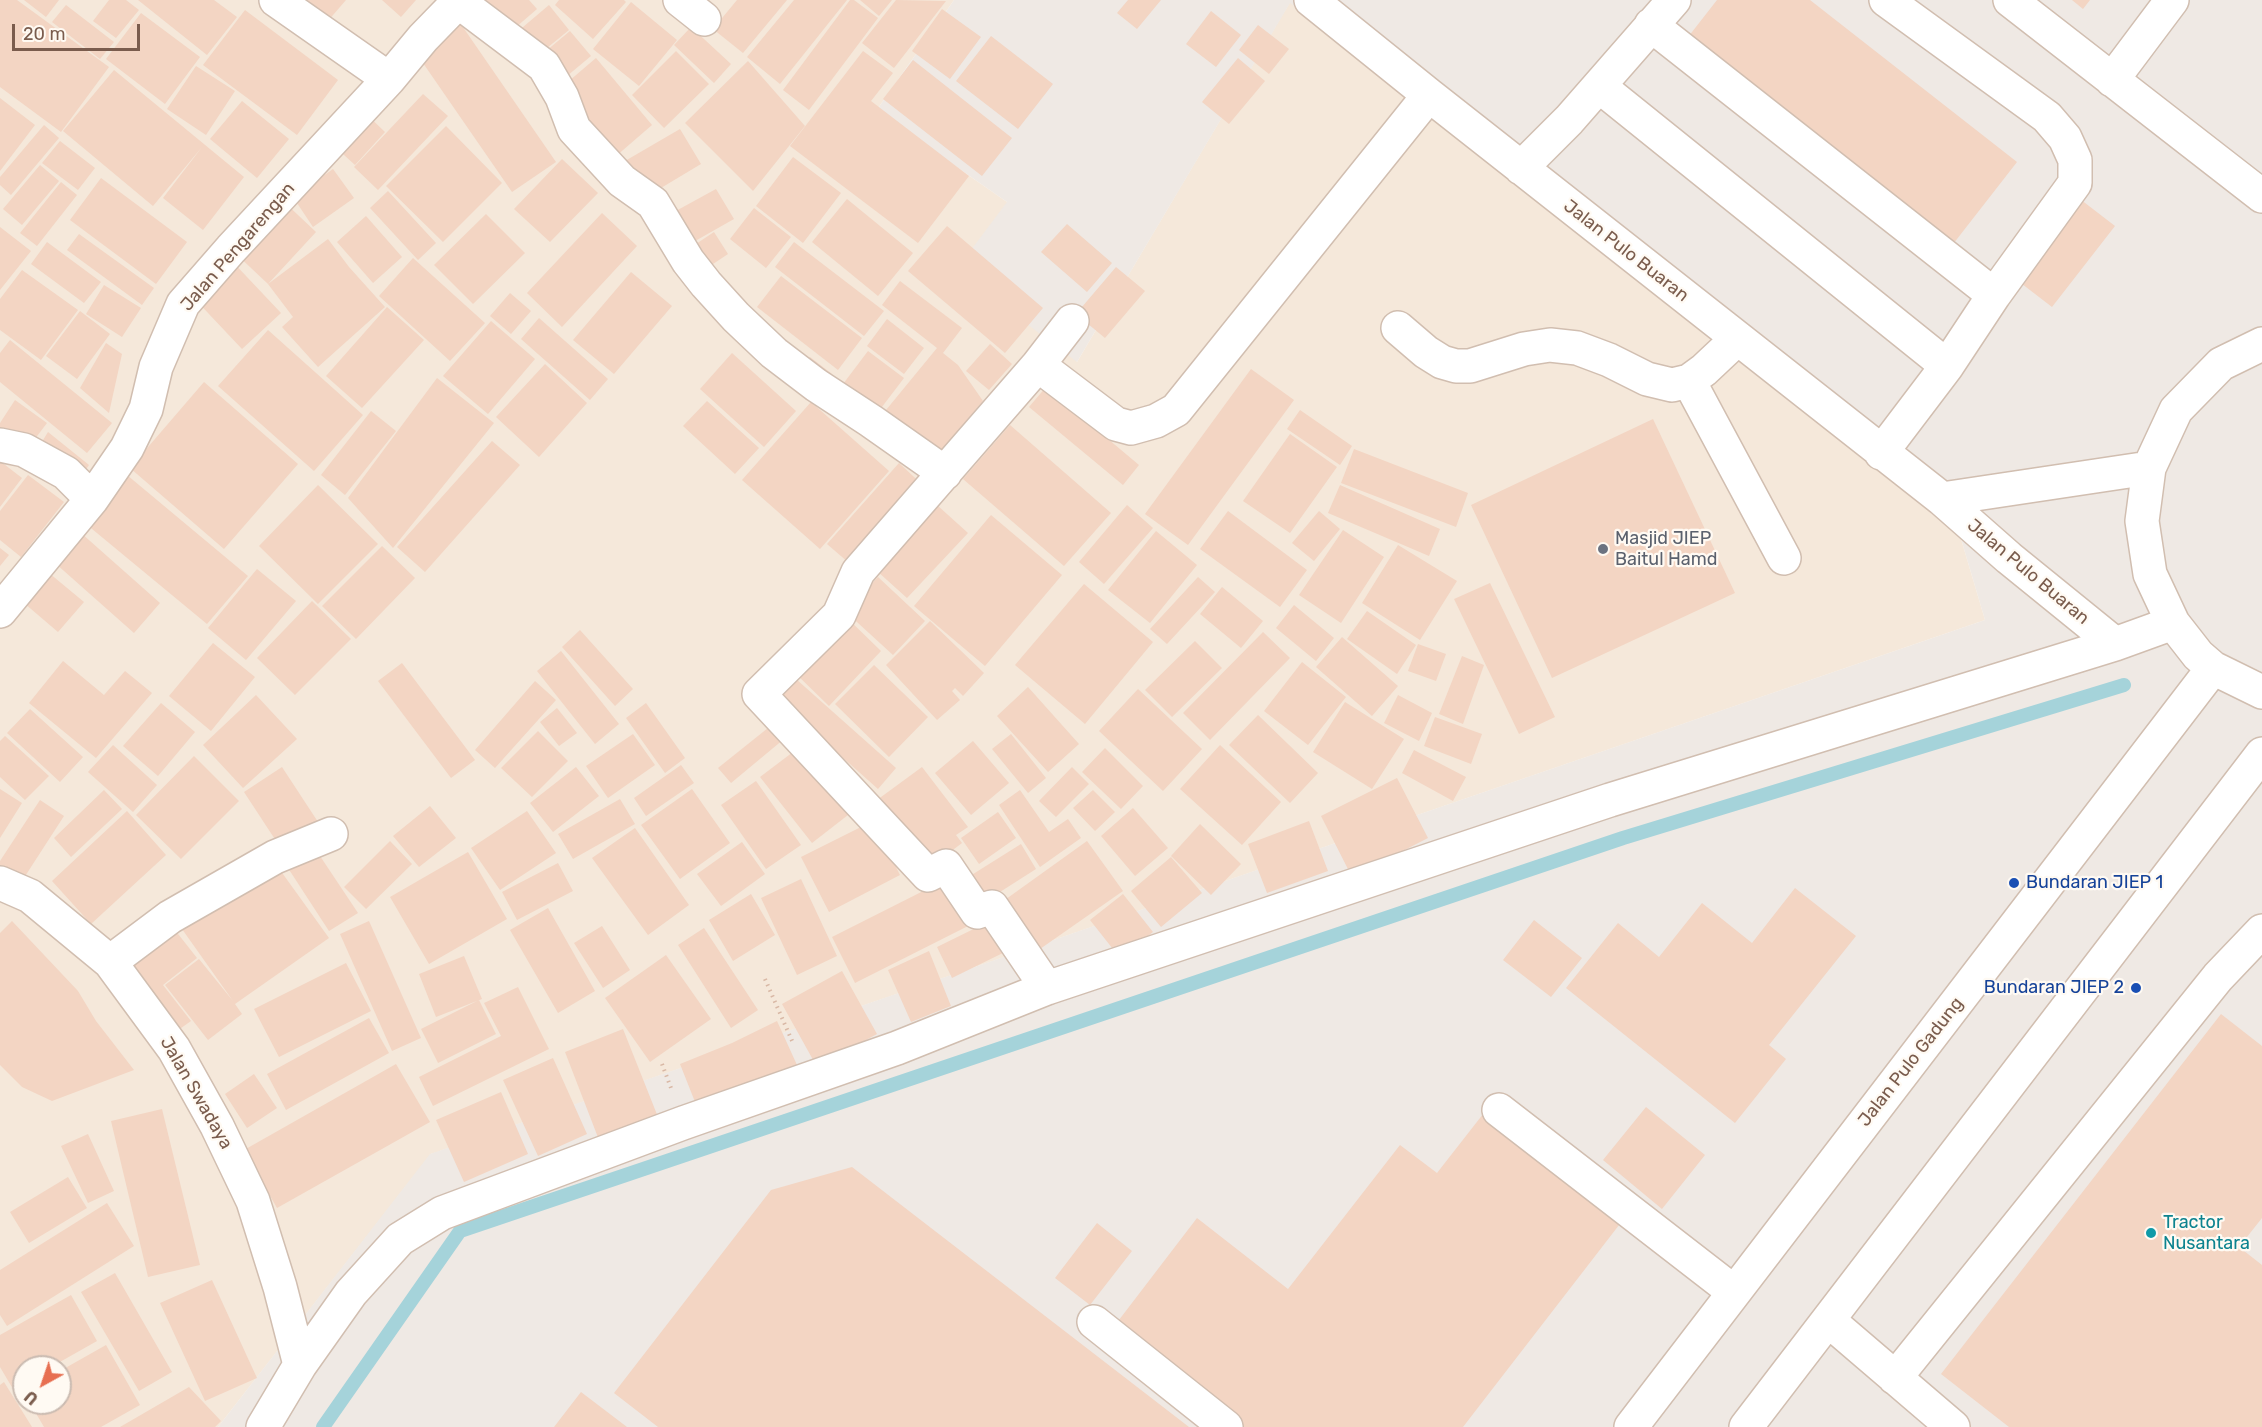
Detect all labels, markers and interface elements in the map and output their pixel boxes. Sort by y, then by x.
scale bar [15,12,142,50]
text: 20 m [23,23,65,45]
street label: Jalan Pengarengan [176,178,300,316]
street label: Jalan Pulo Buaran [1559,195,1693,307]
street label: Jalan Pulo Buaran [1963,515,2093,629]
place label: Masjid JIEP Baitul Hamd [1615,528,1717,570]
marker: Masjid JIEP Baitul Hamd [1596,542,1610,556]
place label: Bundaran JIEP 1 [2026,872,2163,894]
marker: Bundaran JIEP 1 [2007,876,2021,890]
place label: Bundaran JIEP 2 [1984,977,2124,999]
marker: Bundaran JIEP 2 [2129,981,2143,995]
street label: Jalan Pulo Gadung [1854,993,1968,1131]
street label: Jalan Swadaya [155,1033,237,1153]
place label: Tractor Nusantara [2163,1212,2250,1254]
marker: Tractor Nusantara [2144,1226,2158,1240]
north arrow [12,1355,72,1415]
text: U [21,1387,42,1409]

